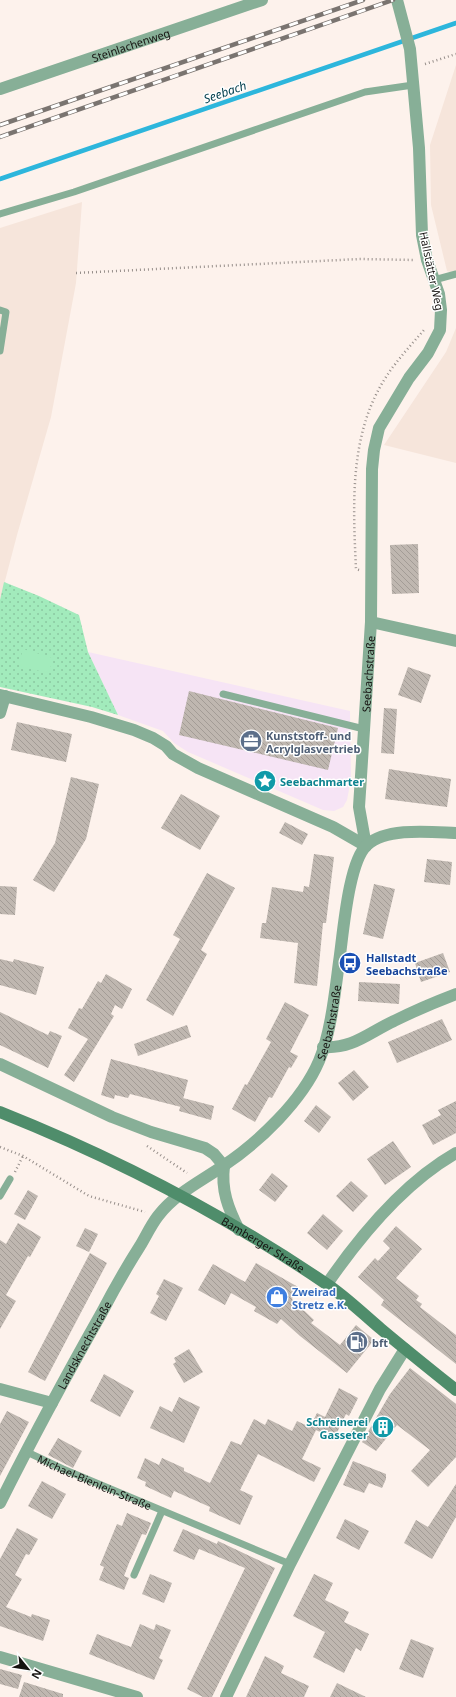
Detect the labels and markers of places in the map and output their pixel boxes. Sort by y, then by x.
office icon: Kunststoff- und Acrylglasvertrieb [238,728,264,754]
place label: Kunststoff- und Acrylglasvertrieb [266,728,360,756]
place icon: Seebachmarter [252,768,278,794]
place label: Seebachmarter [280,774,364,789]
bus stop icon: Hallstadt Seebachstraße [337,950,363,976]
place label: Hallstadt Seebachstraße [366,950,448,978]
shop icon: Zweirad Stretz e.K. [264,1284,290,1310]
place label: Zweirad Stretz e.K. [292,1284,347,1312]
fuel station icon: bft [344,1329,370,1355]
place label: bft [372,1335,388,1350]
place label: Schreinerei Gasseter [306,1414,368,1442]
building icon: Schreinerei Gasseter [370,1414,396,1440]

